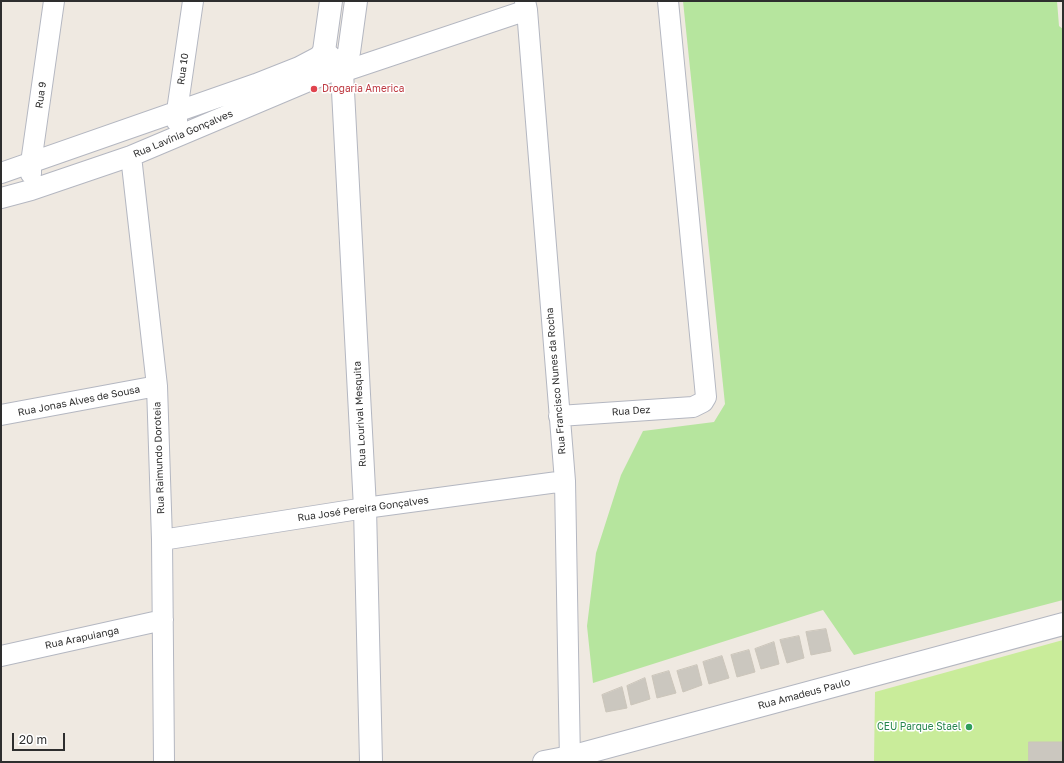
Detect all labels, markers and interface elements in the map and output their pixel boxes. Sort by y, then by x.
street label: Rua 10 [175,52,191,86]
street label: Rua 9 [33,81,49,109]
place label: Drogaria America [322,83,404,95]
marker: Drogaria America [309,84,319,94]
street label: Rua Lavínia Gonçalves [131,108,235,160]
street label: Rua Francisco Nunes da Rocha [544,307,568,455]
street label: Rua Lourival Mesquita [351,361,369,467]
street label: Rua Jonas Alves de Sousa [17,383,141,419]
street label: Rua Raimundo Doroteia [151,402,167,514]
street label: Rua Dez [611,404,651,418]
street label: Rua José Pereira Gonçalves [297,494,429,524]
street label: Rua Arapuianga [44,624,120,652]
street label: Rua Amadeus Paulo [757,676,851,712]
place label: CEU Parque Stael [877,721,961,733]
marker: CEU Parque Stael [964,722,974,732]
scale bar [14,725,67,751]
text: 20 m [19,732,47,747]

